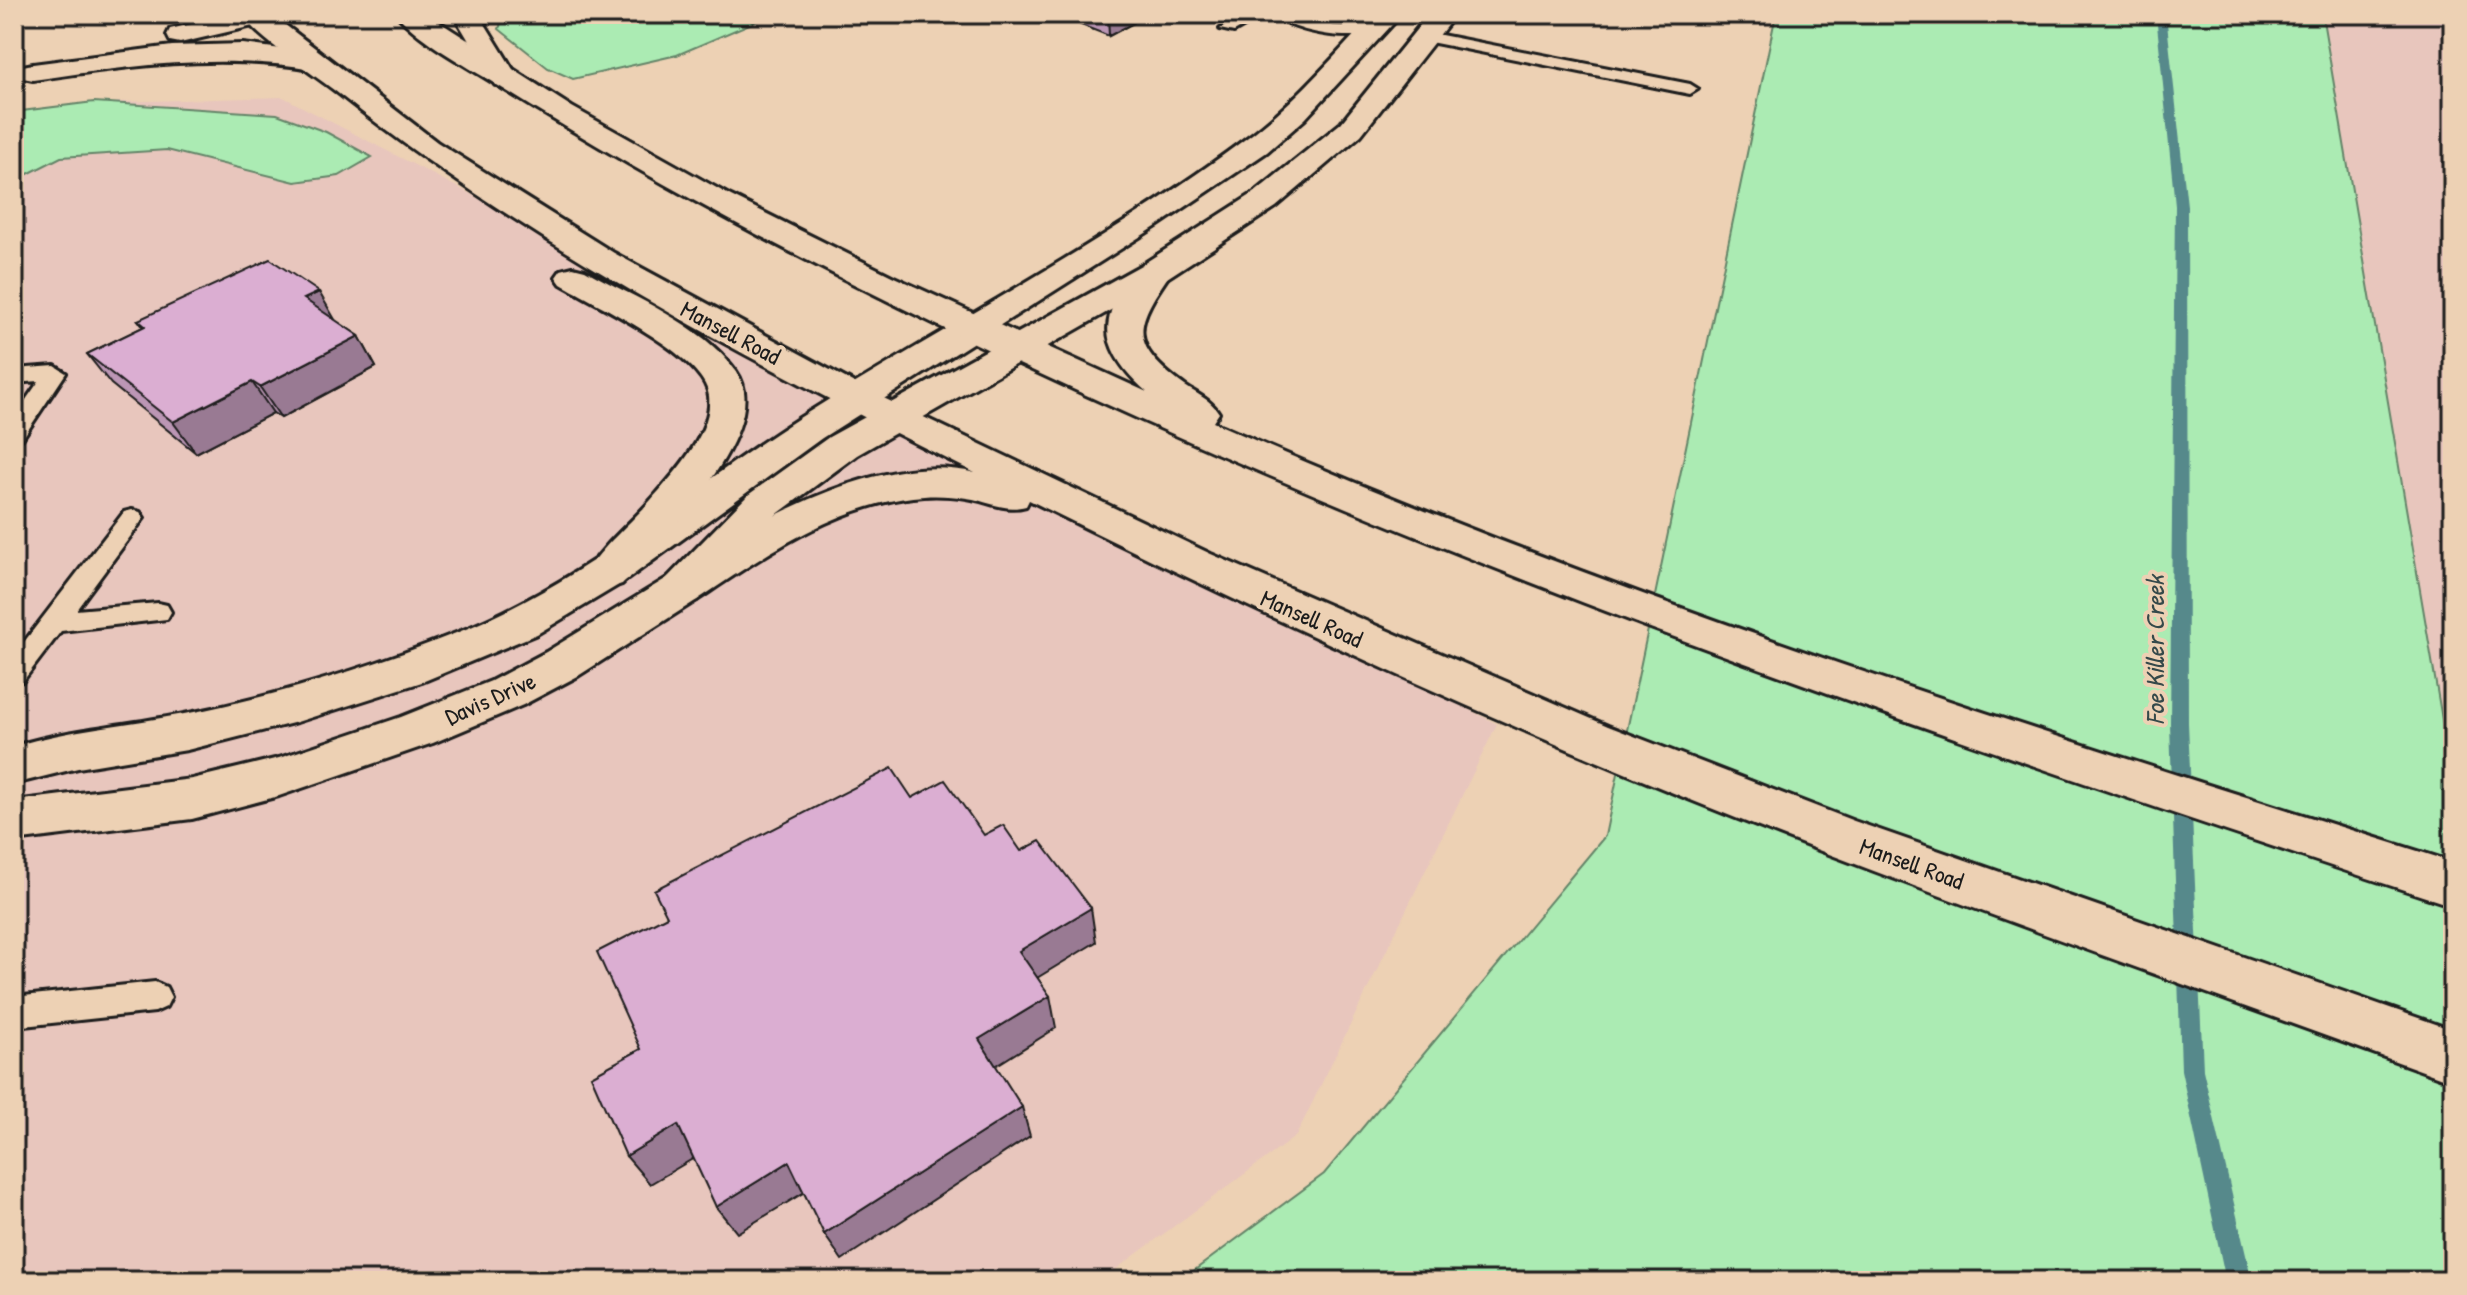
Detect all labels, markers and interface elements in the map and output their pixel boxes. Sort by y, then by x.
street label: Mansell Road [676,292,786,372]
water label: Foe Killer Creek [2137,573,2172,725]
street label: Mansell Road [1256,581,1368,655]
street label: Davis Drive [440,664,541,732]
street label: Mansell Road [1856,829,1968,897]

